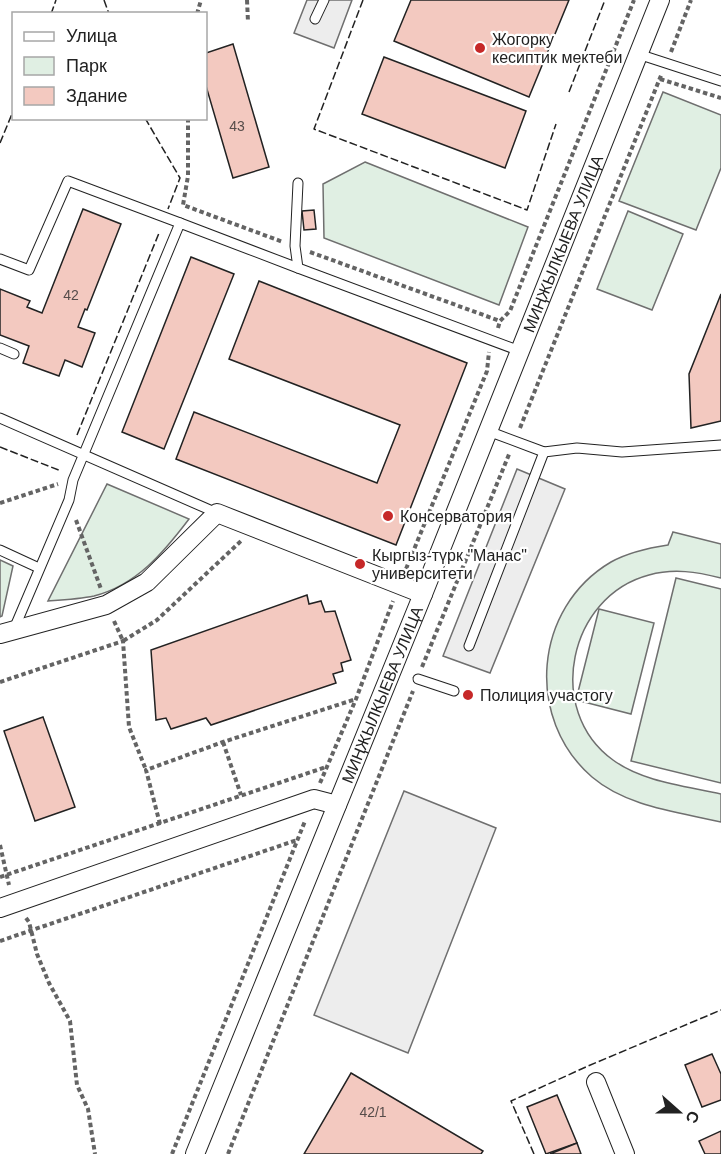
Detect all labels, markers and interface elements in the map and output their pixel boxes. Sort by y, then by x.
legend [12,12,207,120]
text: Улица [66,26,118,46]
place label: Жогорку кесиптик мектеби [492,31,622,66]
marker: Жогорку кесиптик мектеби [473,41,487,55]
text: Парк [66,56,107,76]
text: Здание [66,86,127,106]
house number: 43 [229,118,245,134]
street label: МИҢЖЫЛКЫЕВА УЛИЦА [520,152,606,335]
house number: 42 [63,287,79,303]
place label: Консерватория [400,508,512,525]
marker: Консерватория [381,509,395,523]
place label: Кыргыз-түрк "Манас" университети [372,547,527,582]
marker: Кыргыз-түрк "Манас" университети [353,557,367,571]
street label: МИҢЖЫЛКЫЕВА УЛИЦА [338,603,426,786]
place label: Полиция участогу [480,687,613,704]
marker: Полиция участогу [461,688,475,702]
north arrow [649,1082,709,1142]
house number: 42/1 [359,1104,387,1120]
text: С [682,1109,703,1126]

